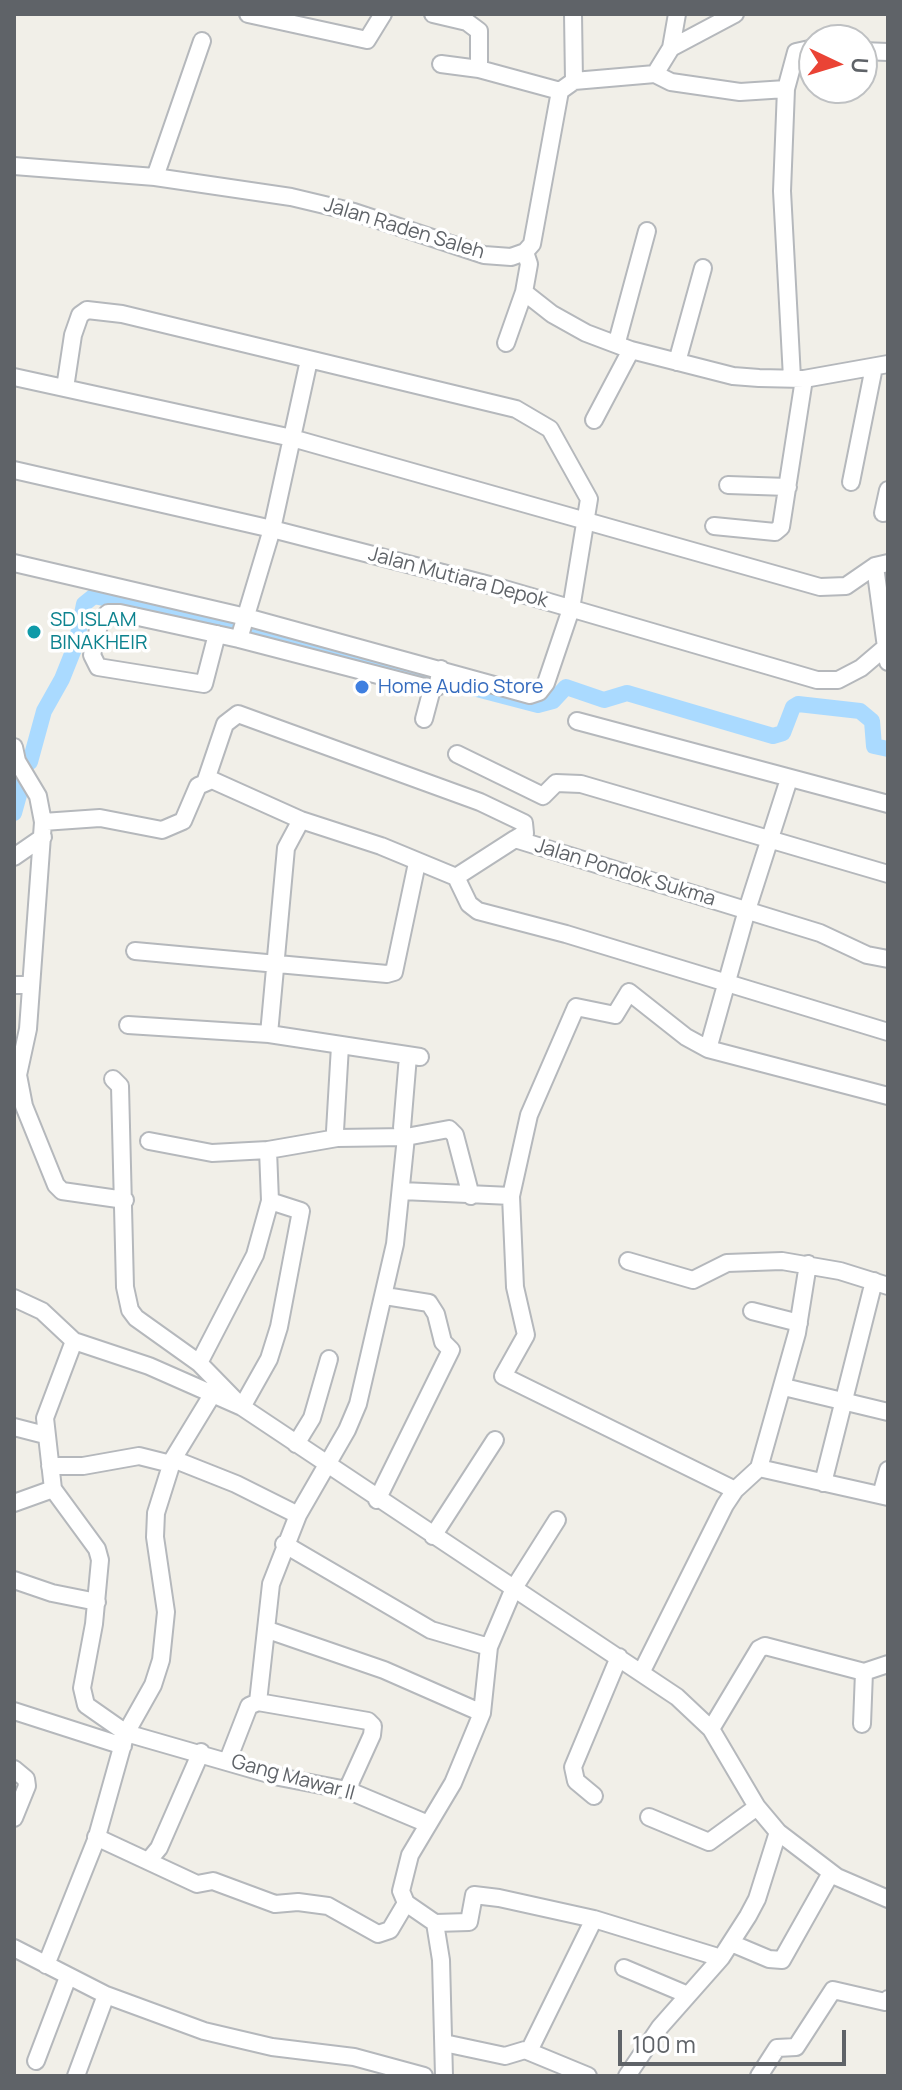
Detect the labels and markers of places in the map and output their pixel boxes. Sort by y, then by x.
place label: SD ISLAM BINAKHEIR [50,608,148,655]
marker: SD ISLAM BINAKHEIR [25,623,43,641]
place label: Home Audio Store [378,675,543,699]
marker: Home Audio Store [353,678,371,696]

